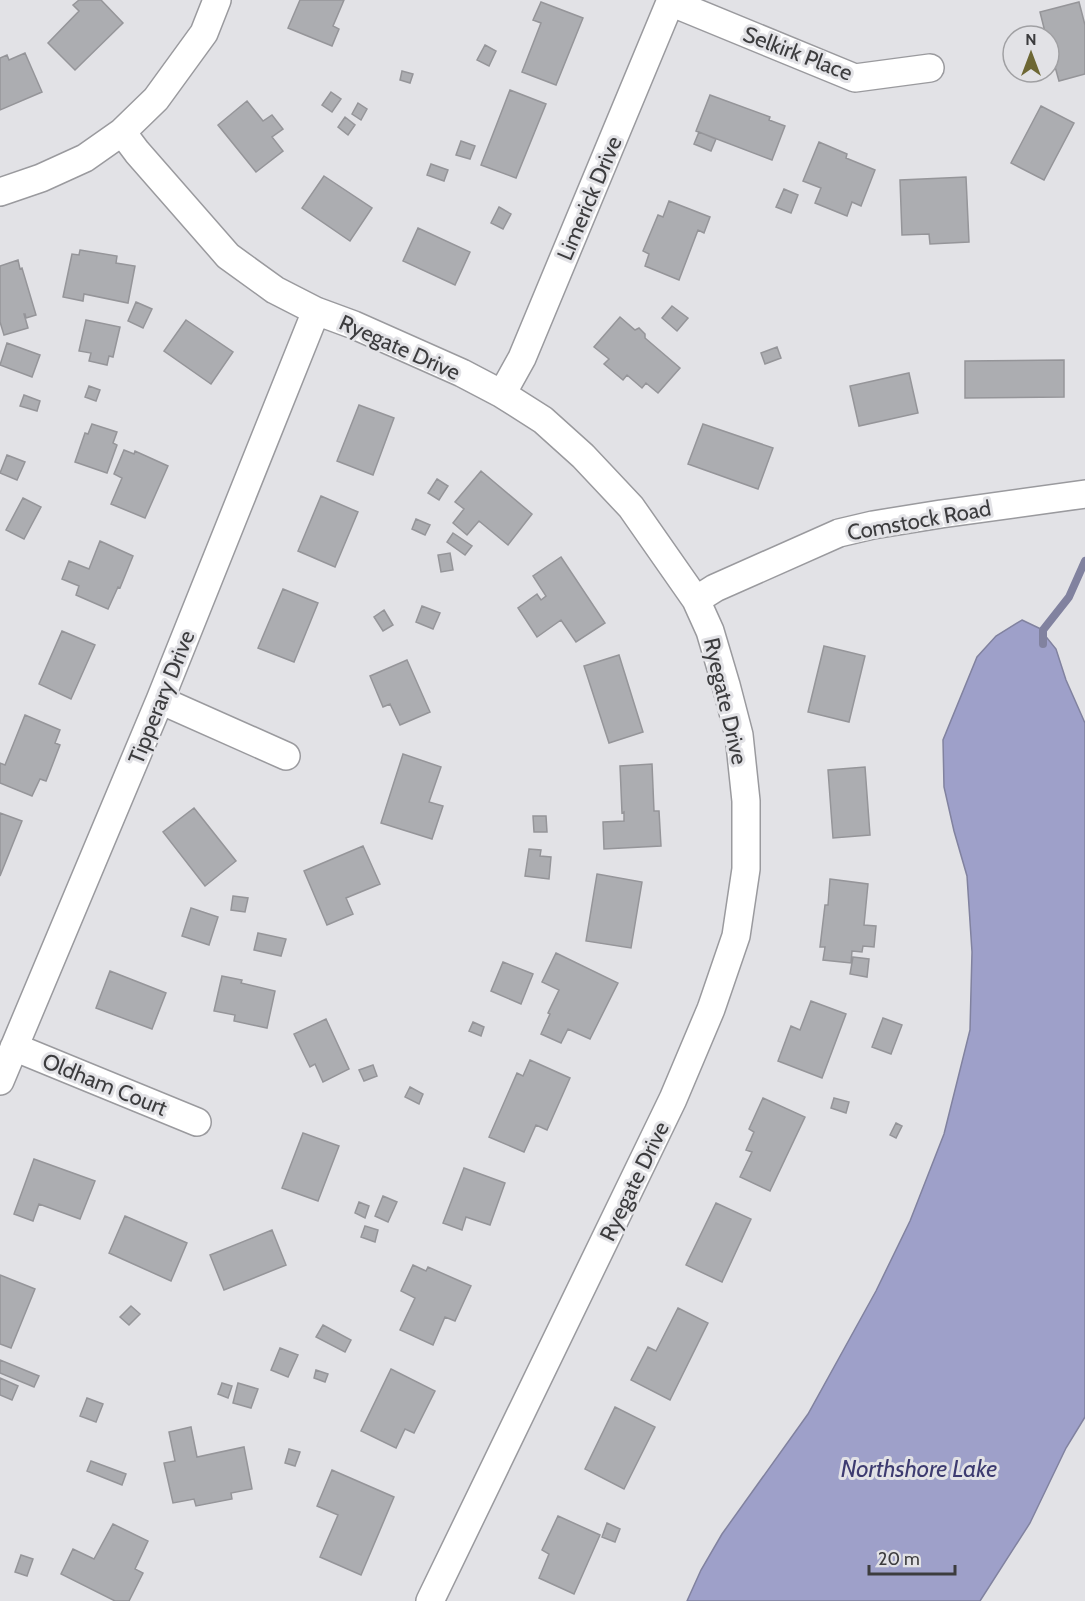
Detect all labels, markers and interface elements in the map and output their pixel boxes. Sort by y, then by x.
street label: Selkirk Place [739,20,856,87]
north arrow [1001,24,1061,84]
text: N [1025,30,1037,49]
street label: Limerick Drive [551,132,628,264]
street label: Ryegate Drive [335,309,464,386]
street label: Comstock Road [845,495,993,546]
street label: Tipperary Drive [122,626,201,768]
street label: Ryegate Drive [698,635,753,767]
street label: Oldham Court [39,1047,172,1122]
street label: Ryegate Drive [594,1117,675,1245]
water label: Northshore Lake [841,1454,997,1483]
scale bar [869,1538,954,1576]
text: 20 m [878,1548,920,1570]

